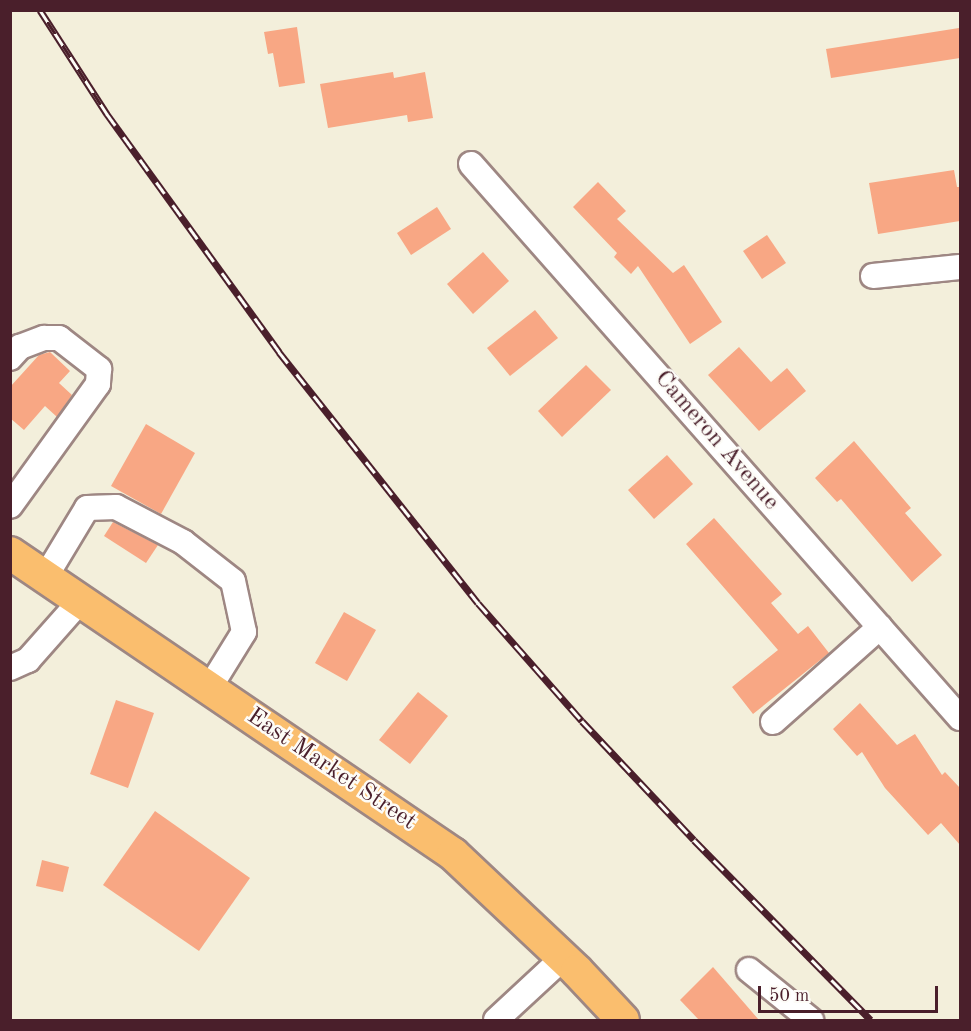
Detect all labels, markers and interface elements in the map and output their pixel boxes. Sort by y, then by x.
street label: Cameron Avenue [648,365,784,517]
street label: East Market Street [241,703,421,837]
scale bar [761,974,941,1012]
text: 50 m [769,987,809,1005]

